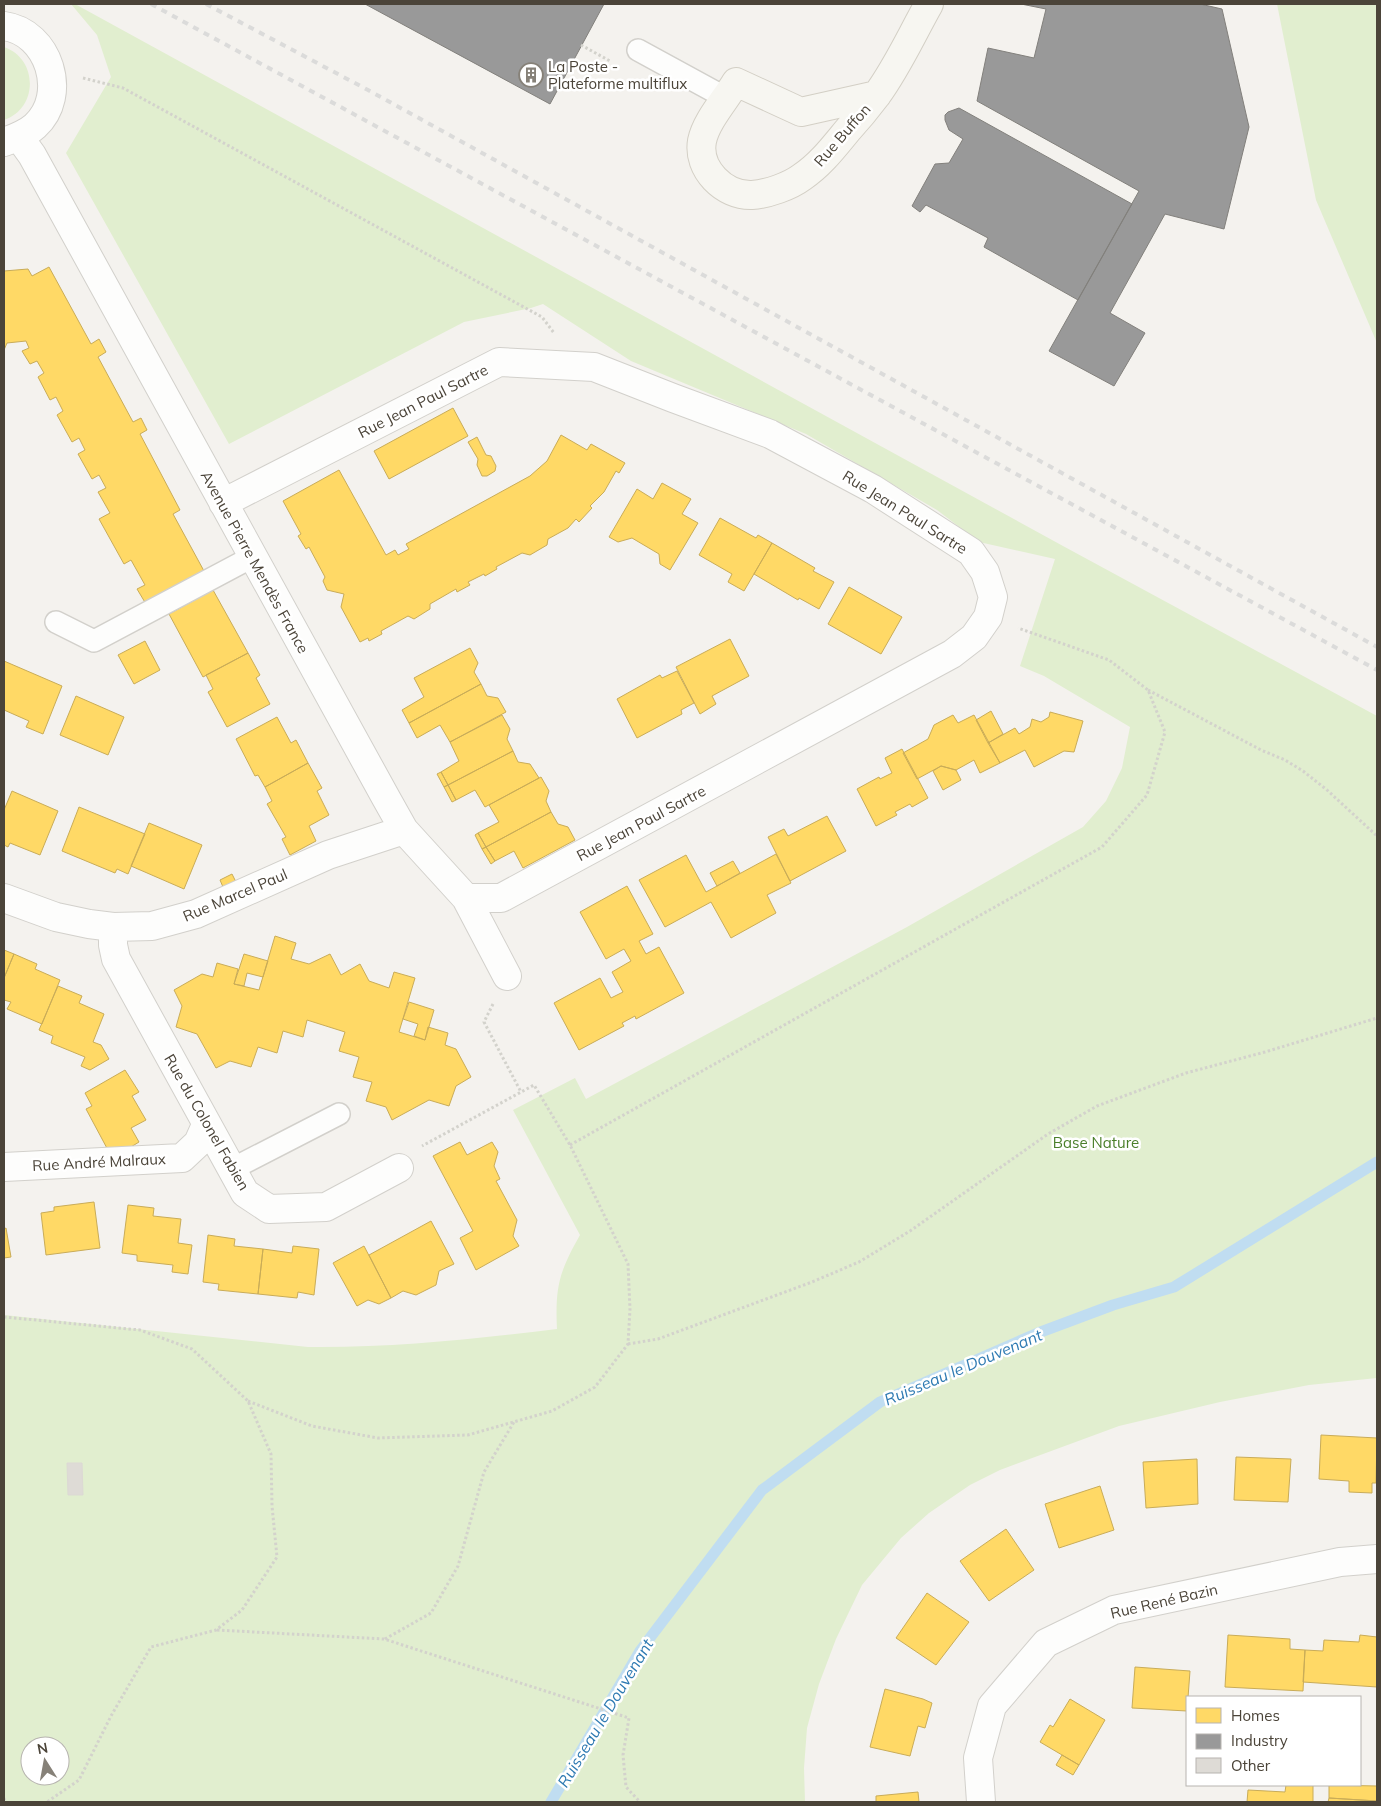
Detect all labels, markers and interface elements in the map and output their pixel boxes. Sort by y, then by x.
place label: La Poste - Plateforme multiflux [548,57,687,93]
building icon: La Poste - Plateforme multiflux [518,62,544,88]
street label: Rue Buffon [810,100,874,170]
street label: Rue Jean Paul Sartre [355,360,491,442]
street label: Rue Jean Paul Sartre [839,466,971,558]
street label: Avenue Pierre Mendès France [197,467,313,657]
street label: Rue Jean Paul Sartre [573,781,709,865]
street label: Rue Marcel Paul [180,864,290,926]
street label: Rue du Colonel Fabien [160,1050,254,1194]
park label: Base Nature [1053,1133,1139,1152]
street label: Rue André Malraux [32,1149,166,1175]
water label: Ruisseau le Douvenant [881,1324,1045,1409]
street label: Rue René Bazin [1108,1579,1220,1623]
water label: Ruisseau le Douvenant [553,1635,657,1791]
legend [1186,1696,1361,1786]
text: Homes [1231,1706,1280,1725]
text: Industry [1231,1731,1288,1750]
north arrow [20,1736,70,1786]
text: N [36,1738,49,1758]
text: Other [1231,1756,1271,1775]

